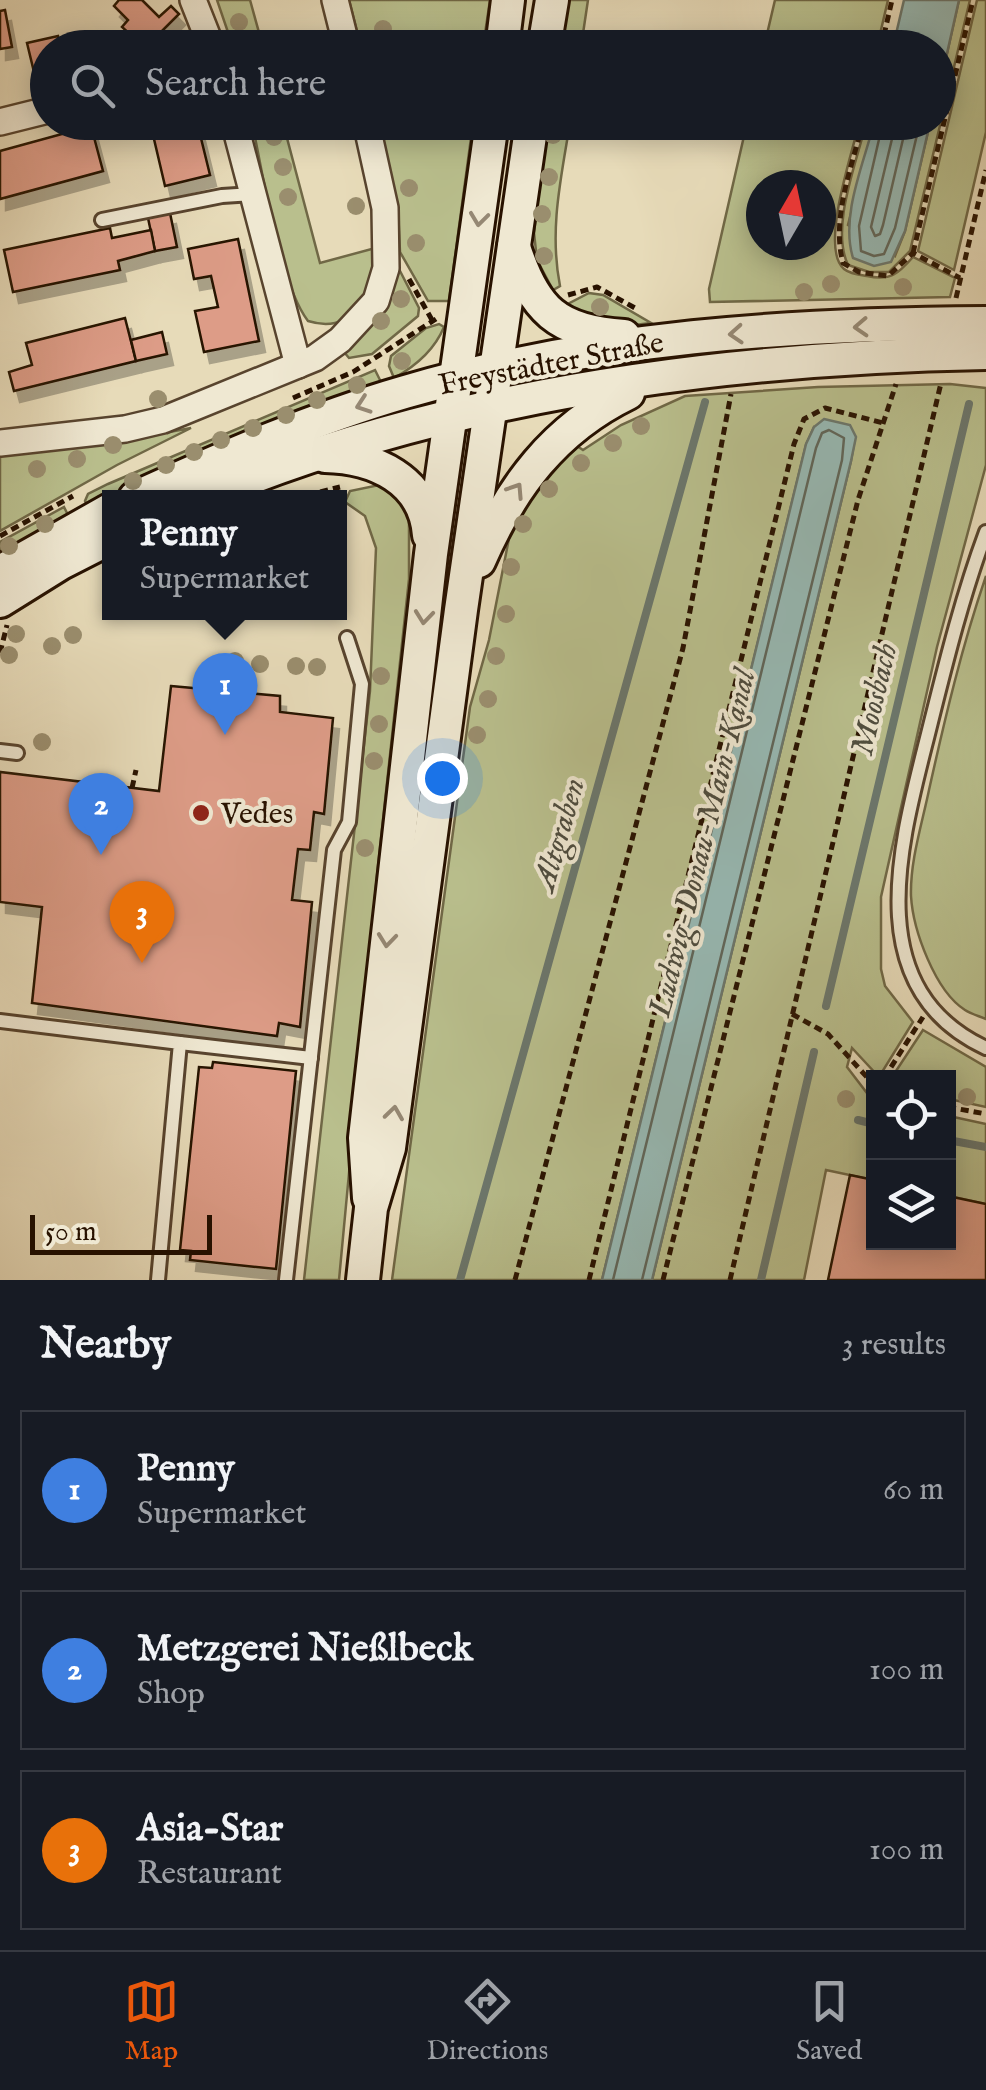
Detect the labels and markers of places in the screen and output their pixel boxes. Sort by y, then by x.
pin: 1 [192,652,258,735]
pin: 2 [68,772,134,855]
place label: Vedes [220,796,293,834]
marker: Vedes [190,802,212,824]
pin: 3 [110,880,174,963]

